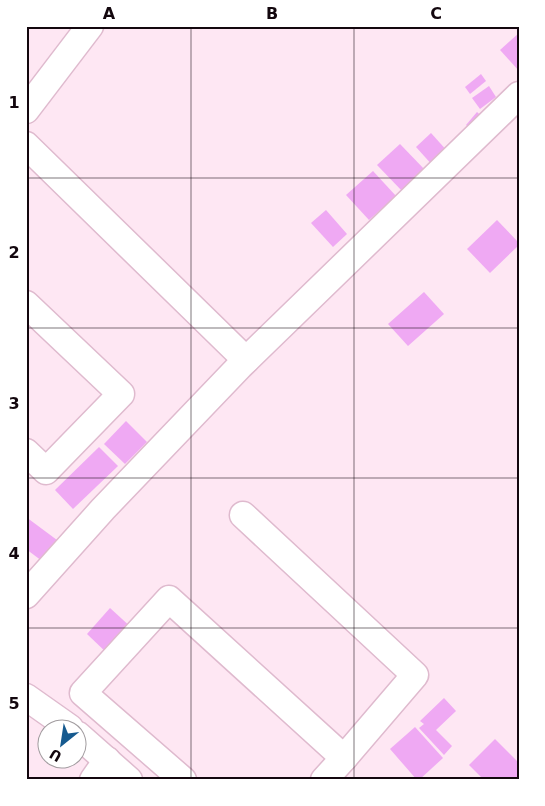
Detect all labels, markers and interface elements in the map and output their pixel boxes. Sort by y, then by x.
text: A [103,4,116,23]
text: B [266,4,278,23]
text: C [430,4,442,23]
text: 1 [8,93,20,112]
text: 2 [8,243,20,262]
text: 3 [8,394,20,413]
text: 4 [8,544,20,563]
text: 5 [8,694,20,713]
north arrow [38,718,88,768]
text: U [47,745,64,765]

